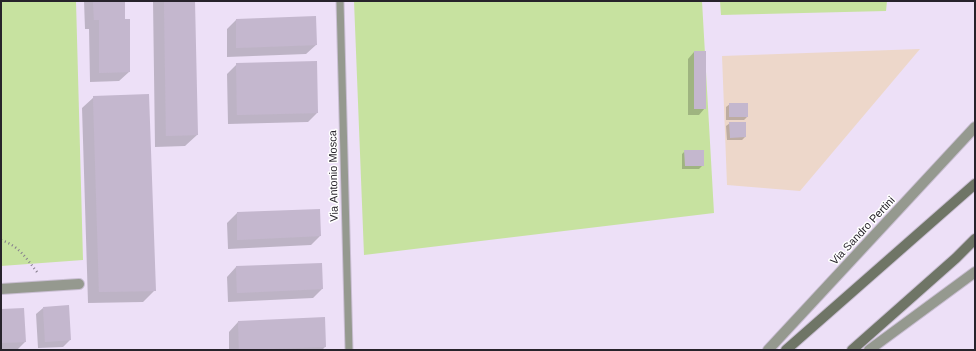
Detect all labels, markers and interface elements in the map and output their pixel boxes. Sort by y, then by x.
street label: Via Antonio Mosca [327,130,341,222]
street label: Via Sandro Pertini [828,194,898,268]

